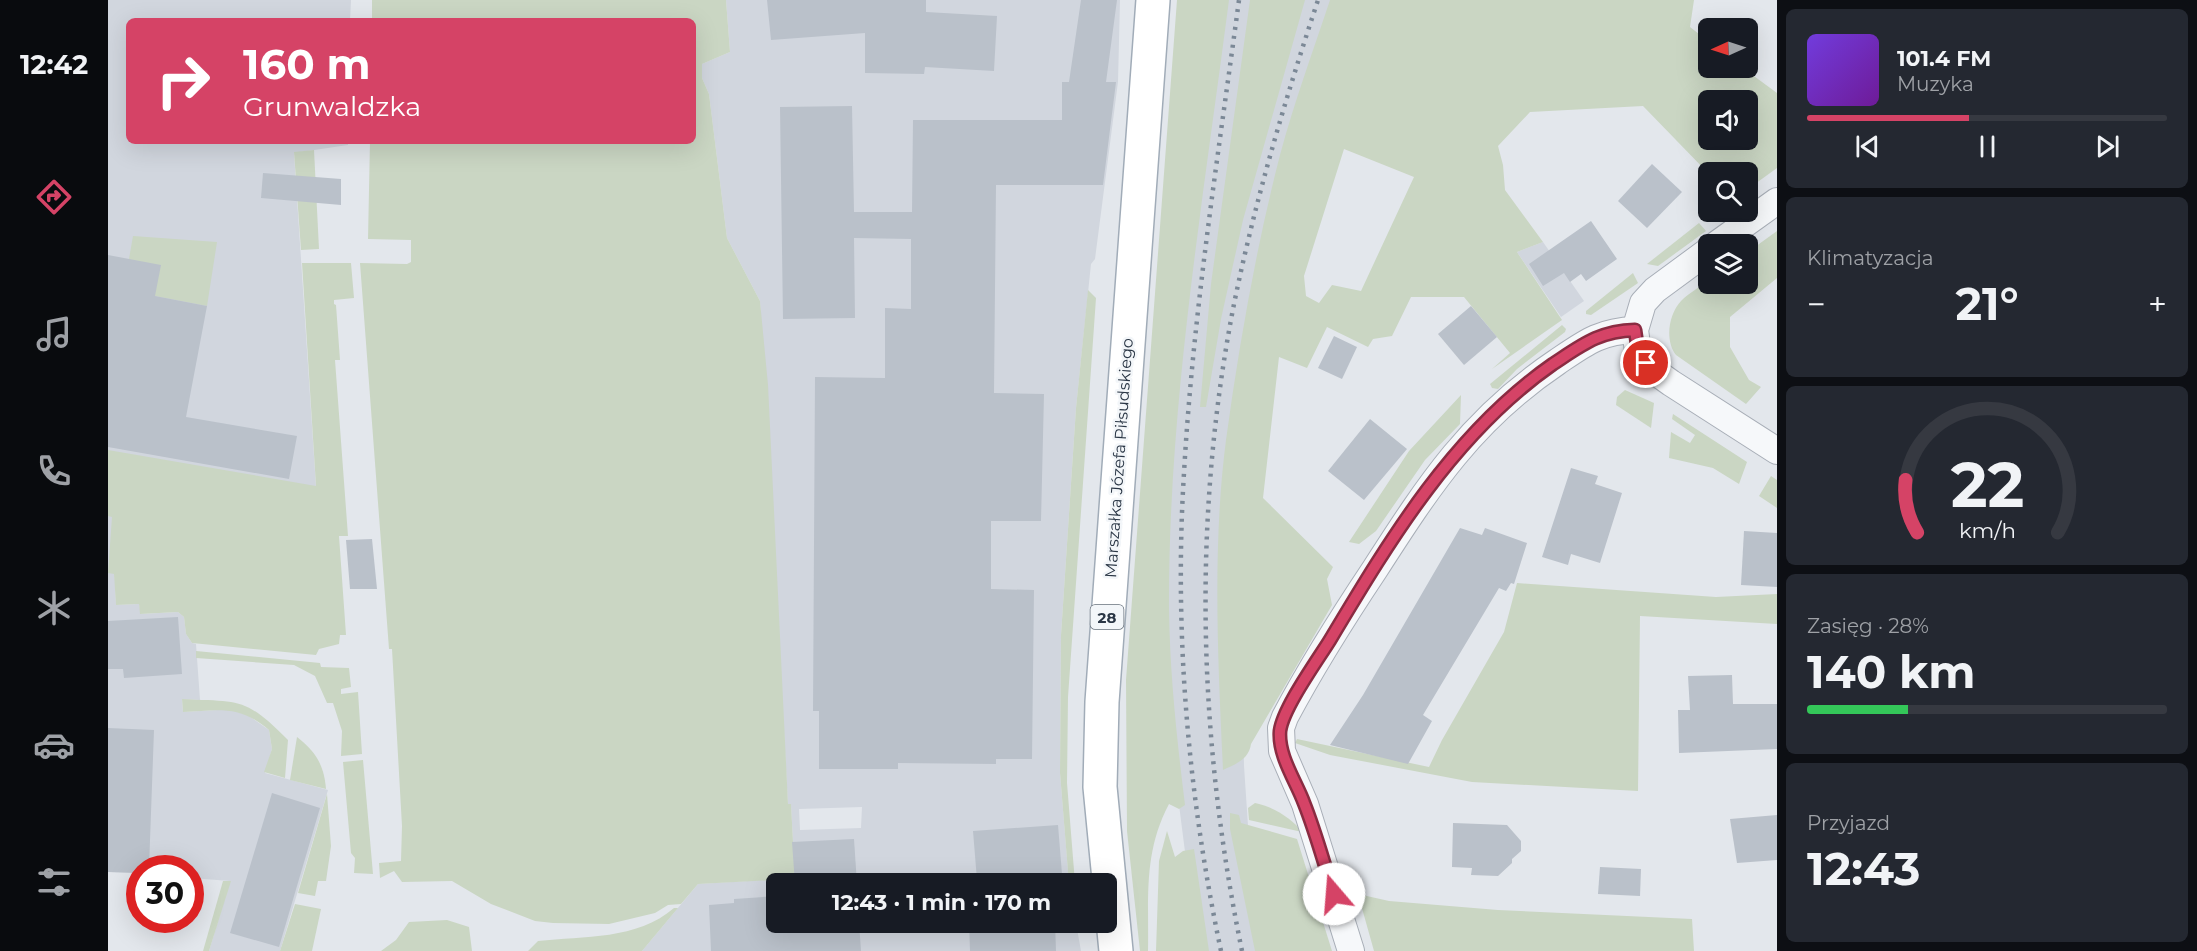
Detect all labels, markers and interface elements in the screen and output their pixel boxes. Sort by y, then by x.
north arrow [1698,18,1758,78]
map controls [1698,18,1758,294]
text: 160 m [243,38,371,90]
icon: right [144,42,222,120]
text: 101.4 FM [1897,45,1991,72]
text: 12:42 [20,48,88,81]
text: Muzyka [1897,72,1974,96]
text: Grunwaldzka [243,90,421,123]
button: sound [1698,90,1758,150]
icon: previous [1851,130,1884,163]
icon: pause [1971,130,2004,163]
icon: next [2091,130,2124,163]
button: search [1698,162,1758,222]
icon: directions [33,176,75,218]
button: layers [1698,234,1758,294]
text: Klimatyzacja [1807,246,1934,270]
text: 21° [1955,276,2019,331]
text: − [1807,284,1826,324]
text: + [2148,284,2167,324]
icon: music [33,313,75,355]
street label: Marszałka Józefa Piłsudskiego [1101,337,1137,579]
pin [1620,337,1671,388]
icon: arrive [1629,346,1662,379]
text: 22 [1950,447,2024,523]
icon: phone [33,450,75,492]
text: km/h [1958,517,2016,543]
icon: climate [33,587,75,629]
road number: 28 [1090,605,1124,629]
text: Zasięg · 28% [1807,614,1929,638]
text: 140 km [1807,644,1975,699]
icon: car [33,724,75,766]
text: Przyjazd [1807,811,1890,835]
text: 12:43 [1807,841,1920,896]
speed limit sign: 30 [126,855,204,933]
icon: filters [33,861,75,903]
position arrow [1302,862,1366,926]
text: 12:43 · 1 min · 170 m [832,889,1051,916]

